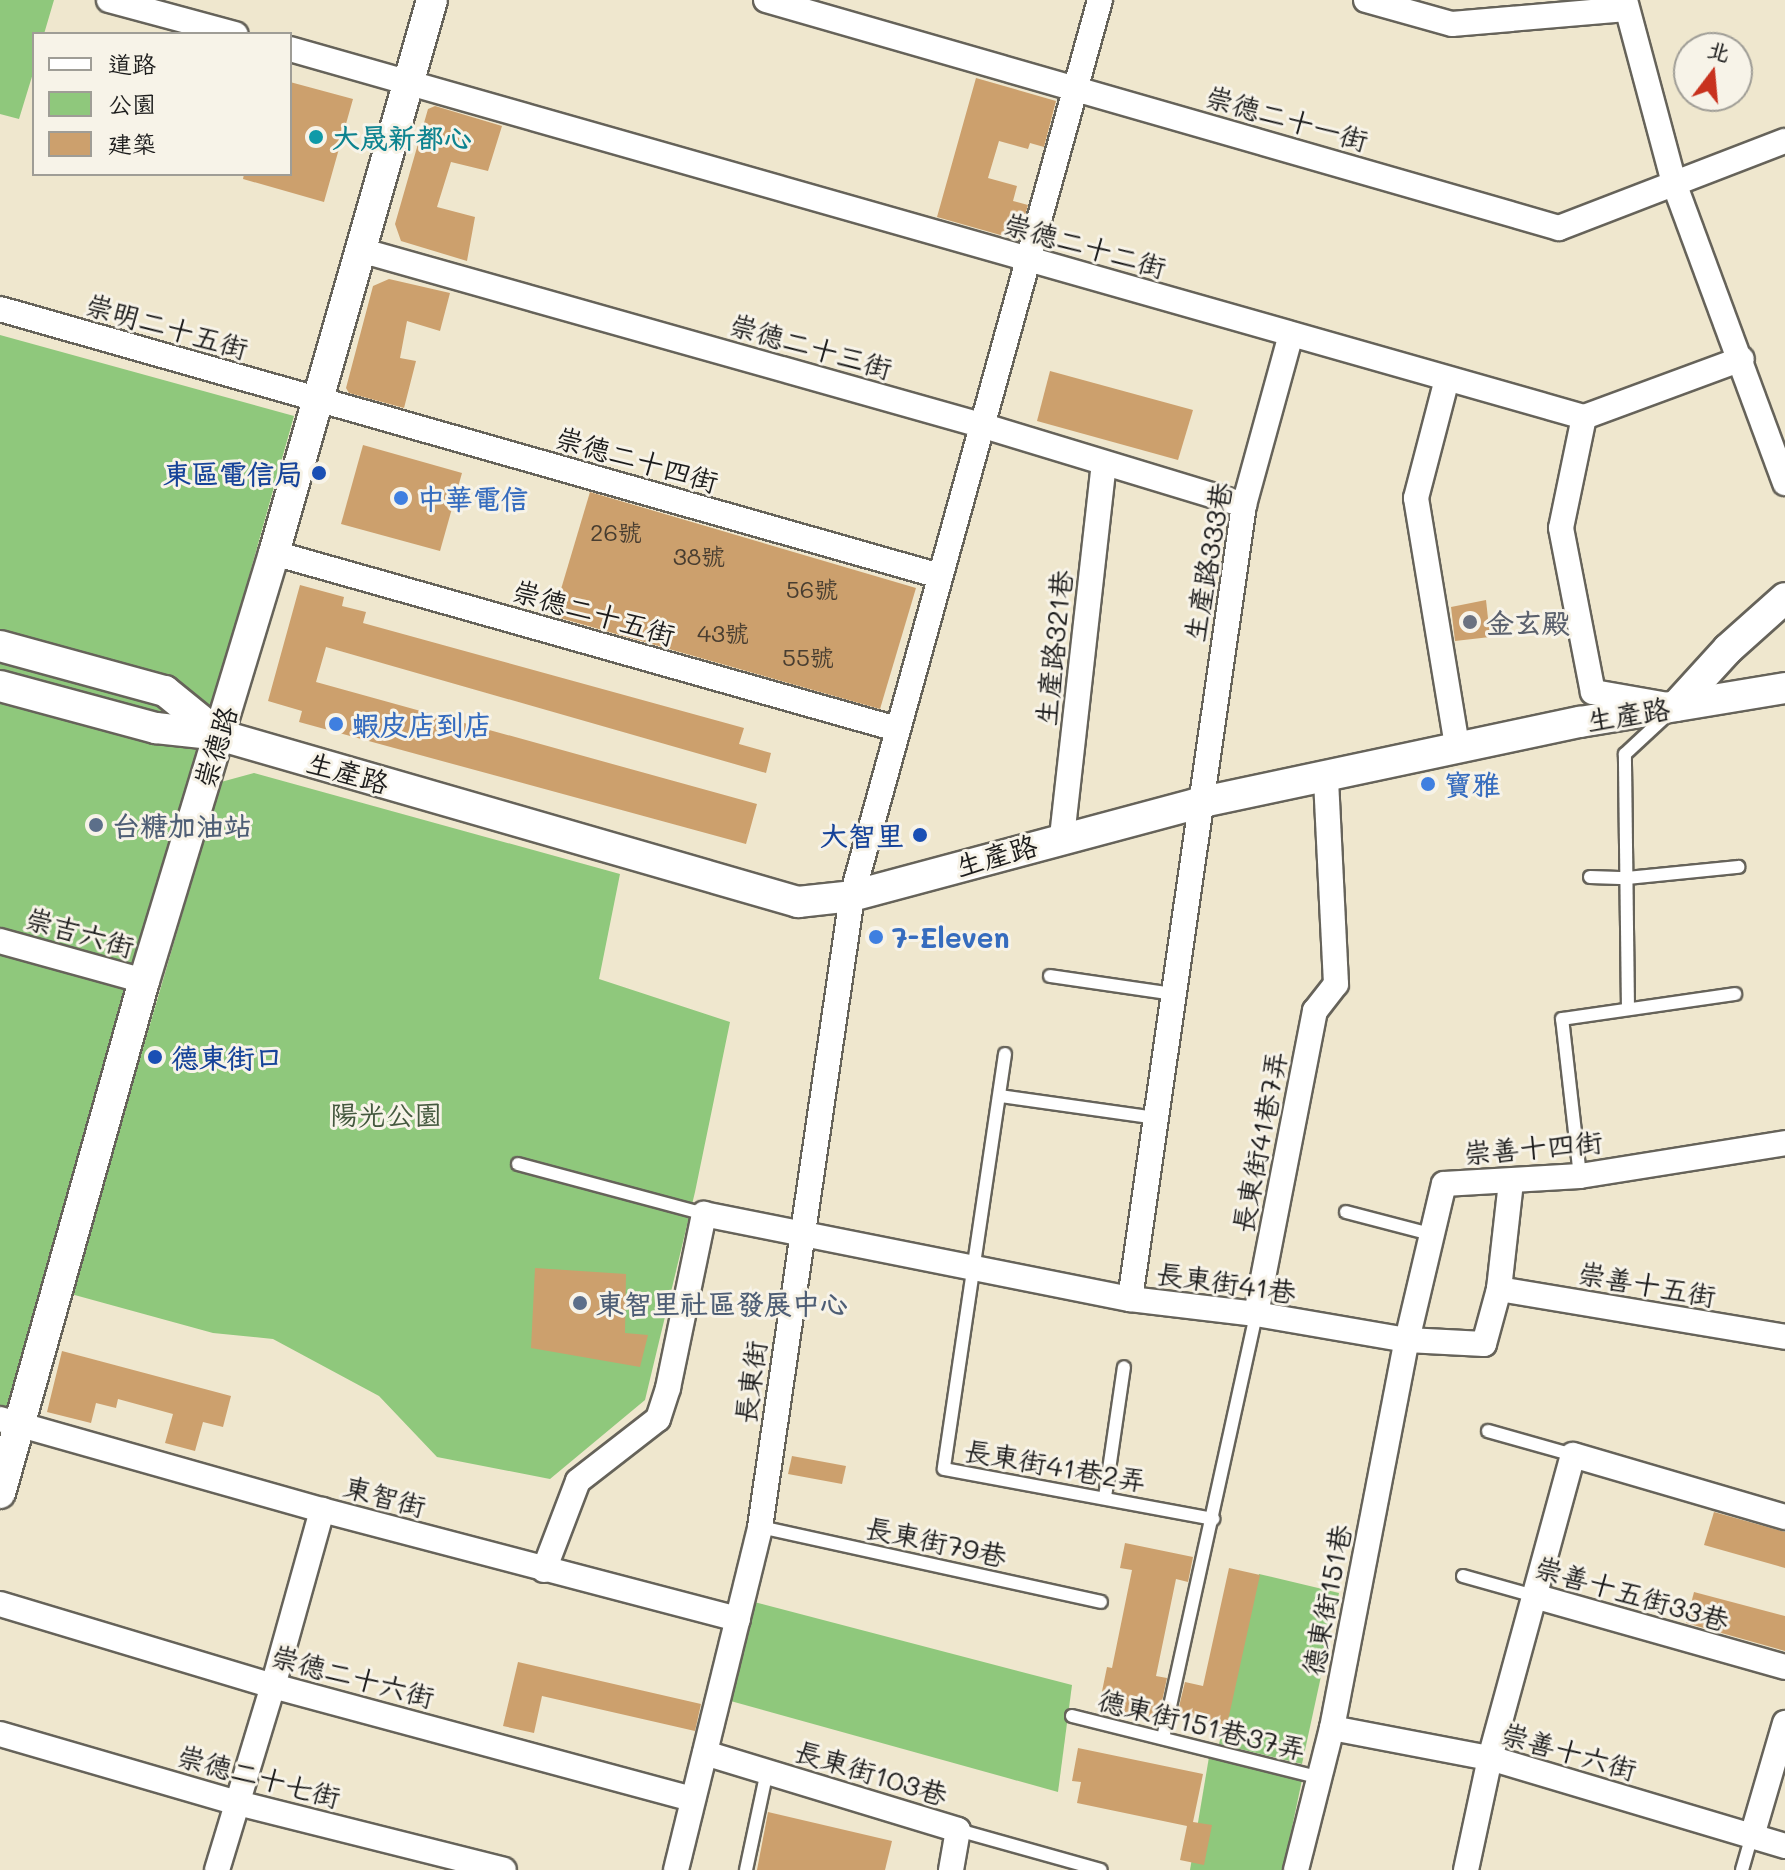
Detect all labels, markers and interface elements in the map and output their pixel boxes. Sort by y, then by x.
legend [32,32,292,176]
north arrow [1673,32,1753,112]
text: 北 [1705,33,1734,67]
text: 道路 [108,48,156,79]
street label: 崇德二十一街 [1202,79,1372,157]
text: 公園 [108,88,156,119]
place label: 大晟新都心 [332,120,472,154]
text: 建築 [108,128,156,159]
marker: 大晟新都心 [307,128,325,146]
street label: 崇德二十二街 [1000,206,1170,284]
street label: 崇明二十五街 [82,287,252,365]
street label: 崇德二十三街 [726,307,896,385]
street label: 崇德二十四街 [552,420,722,498]
place label: 東區電信局 [163,456,303,490]
marker: 東區電信局 [310,464,328,482]
street label: 生產路333巷 [1176,480,1238,644]
place label: 中華電信 [417,481,529,515]
marker: 中華電信 [392,489,410,507]
house number: 26號 [590,518,642,546]
house number: 38號 [673,542,725,570]
street label: 生產路321巷 [1028,568,1078,728]
street label: 崇德二十五街 [509,573,679,651]
house number: 56號 [786,575,838,603]
place label: 金玄殿 [1486,605,1570,639]
marker: 金玄殿 [1461,613,1479,631]
house number: 43號 [697,619,749,647]
house number: 55號 [782,643,834,671]
street label: 生產路 [1584,691,1672,737]
street label: 崇德路 [187,702,243,792]
place label: 蝦皮店到店 [352,707,492,741]
marker: 蝦皮店到店 [327,715,345,733]
street label: 生產路 [303,744,393,800]
place label: 寶雅 [1444,767,1500,801]
marker: 寶雅 [1419,775,1437,793]
place label: 台糖加油站 [112,808,252,842]
marker: 台糖加油站 [87,816,105,834]
place label: 大智里 [820,818,904,852]
marker: 大智里 [911,826,929,844]
street label: 生產路 [951,827,1041,883]
street label: 崇吉六街 [22,900,138,964]
place label: 7-Eleven [892,920,1010,954]
marker: 7-Eleven [867,928,885,946]
place label: 德東街口 [171,1040,283,1074]
marker: 德東街口 [146,1048,164,1066]
street label: 長東街41巷7弄 [1225,1048,1293,1236]
park label: 陽光公園 [330,1097,442,1131]
street label: 崇善十四街 [1462,1124,1604,1170]
street label: 崇善十五街 [1575,1255,1719,1313]
street label: 長東街41巷 [1154,1256,1298,1308]
place label: 東智里社區發展中心 [596,1286,848,1320]
marker: 東智里社區發展中心 [571,1294,589,1312]
street label: 長東街 [728,1338,772,1426]
street label: 長東街41巷2弄 [961,1432,1149,1498]
street label: 東智街 [340,1469,430,1523]
street label: 長東街79巷 [862,1510,1010,1572]
street label: 德東街151巷 [1295,1522,1357,1678]
street label: 崇善十五街33巷 [1531,1549,1733,1637]
street label: 崇德二十六街 [268,1638,438,1714]
street label: 德東街151巷37弄 [1094,1682,1310,1766]
street label: 崇善十六街 [1497,1716,1641,1786]
street label: 長東街103巷 [790,1733,952,1811]
street label: 崇德二十七街 [174,1738,344,1814]

